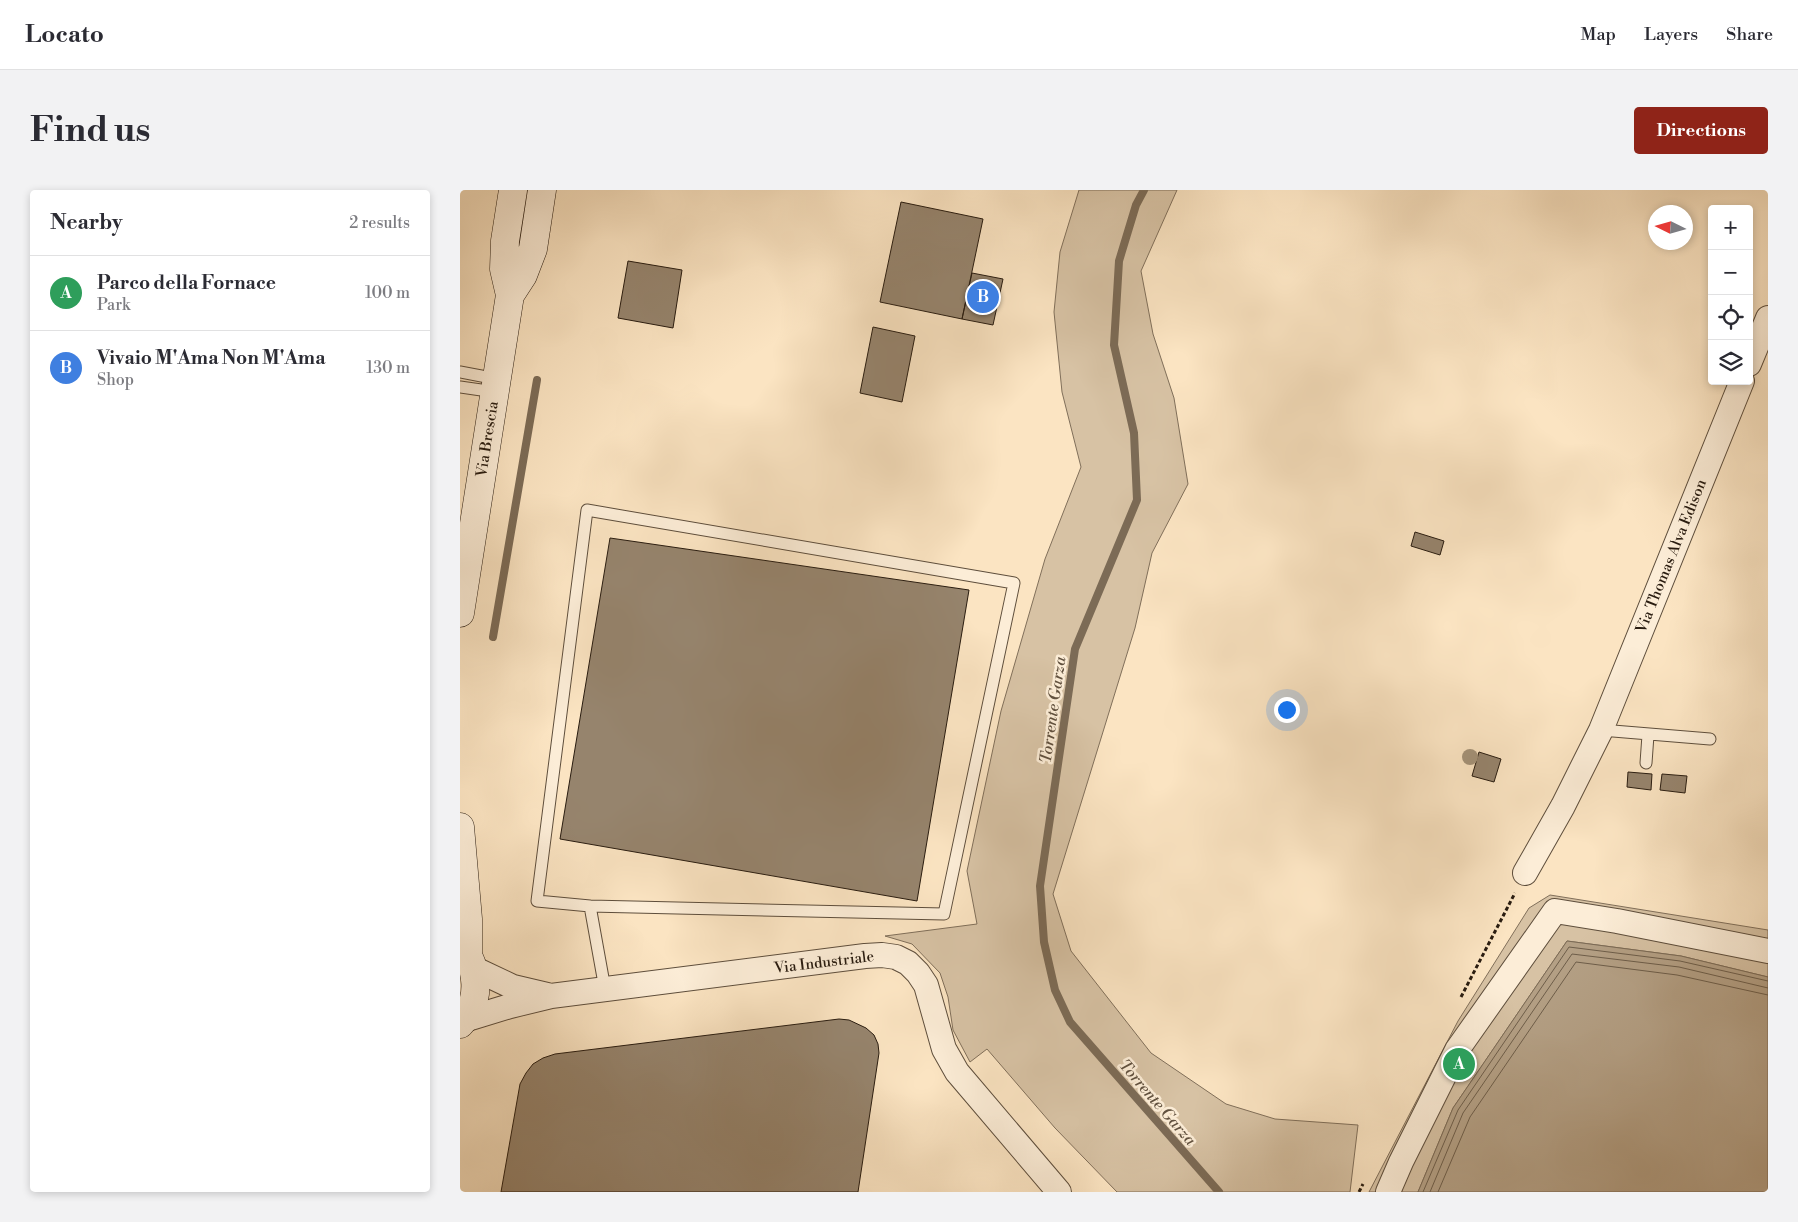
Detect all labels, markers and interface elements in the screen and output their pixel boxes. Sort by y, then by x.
text: Locato [25,20,104,50]
text: Map [1581,23,1616,46]
text: Layers [1644,23,1698,46]
text: Share [1726,23,1773,46]
button: Directions [1634,107,1768,154]
text: Find us [30,109,150,152]
north arrow [1648,205,1693,250]
map controls [1708,205,1753,385]
button: + [1708,205,1753,250]
text: Nearby [50,210,123,236]
text: 2 results [349,213,410,233]
button: − [1708,250,1753,295]
text: Parco della Fornace [97,271,276,295]
pin: B [967,278,999,316]
text: A [60,283,72,303]
text: 100 m [365,283,410,303]
text: Park [97,295,130,315]
button: locate [1708,295,1753,340]
button: layers [1708,340,1753,385]
text: Vivaio M'Ama Non M'Ama [97,346,325,370]
text: B [60,358,72,378]
text: 130 m [366,358,410,378]
text: Shop [97,370,134,390]
street label: Via Brescia [472,399,503,479]
street label: Via Thomas Alva Edison [1632,476,1711,637]
water label: Torrente Garza [1036,655,1070,765]
your location [1274,697,1300,723]
street label: Via Industriale [772,947,875,978]
pin: A [1443,1045,1475,1083]
water label: Torrente Garza [1114,1056,1200,1150]

